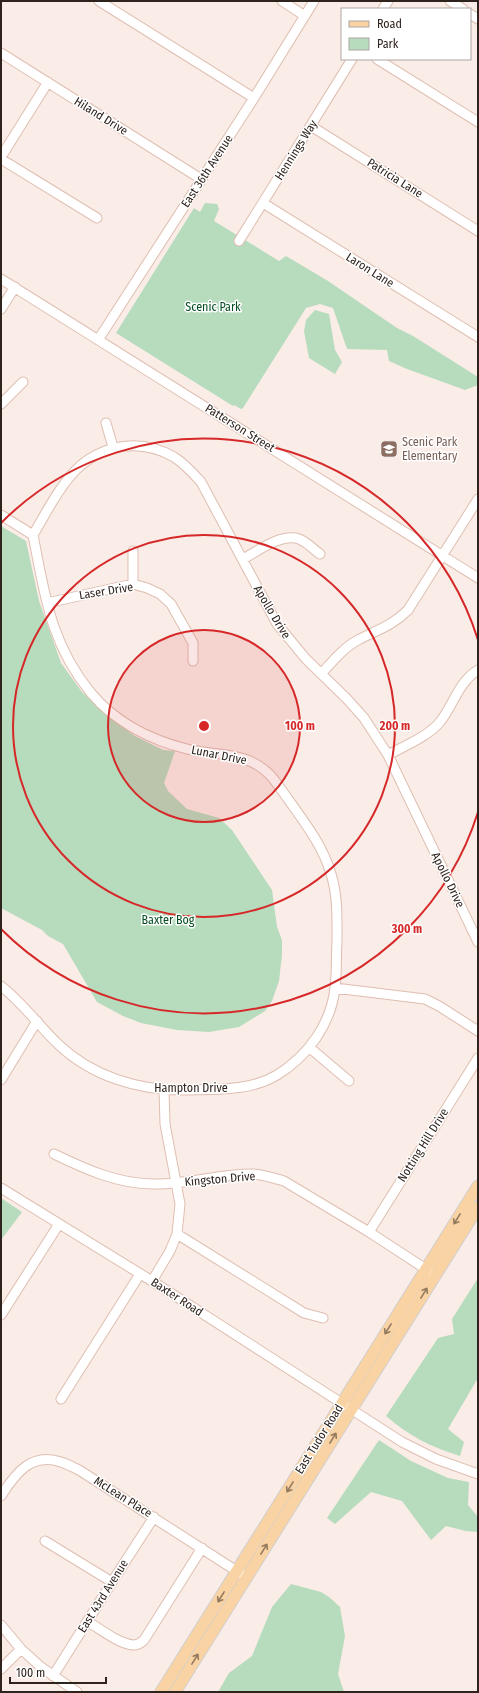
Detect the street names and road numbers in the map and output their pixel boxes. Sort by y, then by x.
street label: Hiland Drive [72,94,130,138]
street label: Hennings Way [272,117,320,183]
street label: East 36th Avenue [178,132,236,210]
street label: Patricia Lane [365,155,425,201]
street label: Laron Lane [343,250,397,290]
street label: Patterson Street [203,401,277,455]
street label: Laser Drive [78,580,134,602]
street label: Apollo Drive [251,583,293,641]
street label: Lunar Drive [190,743,248,767]
street label: Apollo Drive [429,850,467,910]
street label: Hampton Drive [154,1081,228,1095]
street label: Notting Hill Drive [395,1106,451,1184]
street label: Kingston Drive [184,1169,256,1189]
street label: Baxter Road [148,1275,206,1319]
street label: East Tudor Road [292,1402,346,1476]
street label: McLean Place [91,1474,155,1520]
street label: East 43rd Avenue [75,1557,131,1635]

